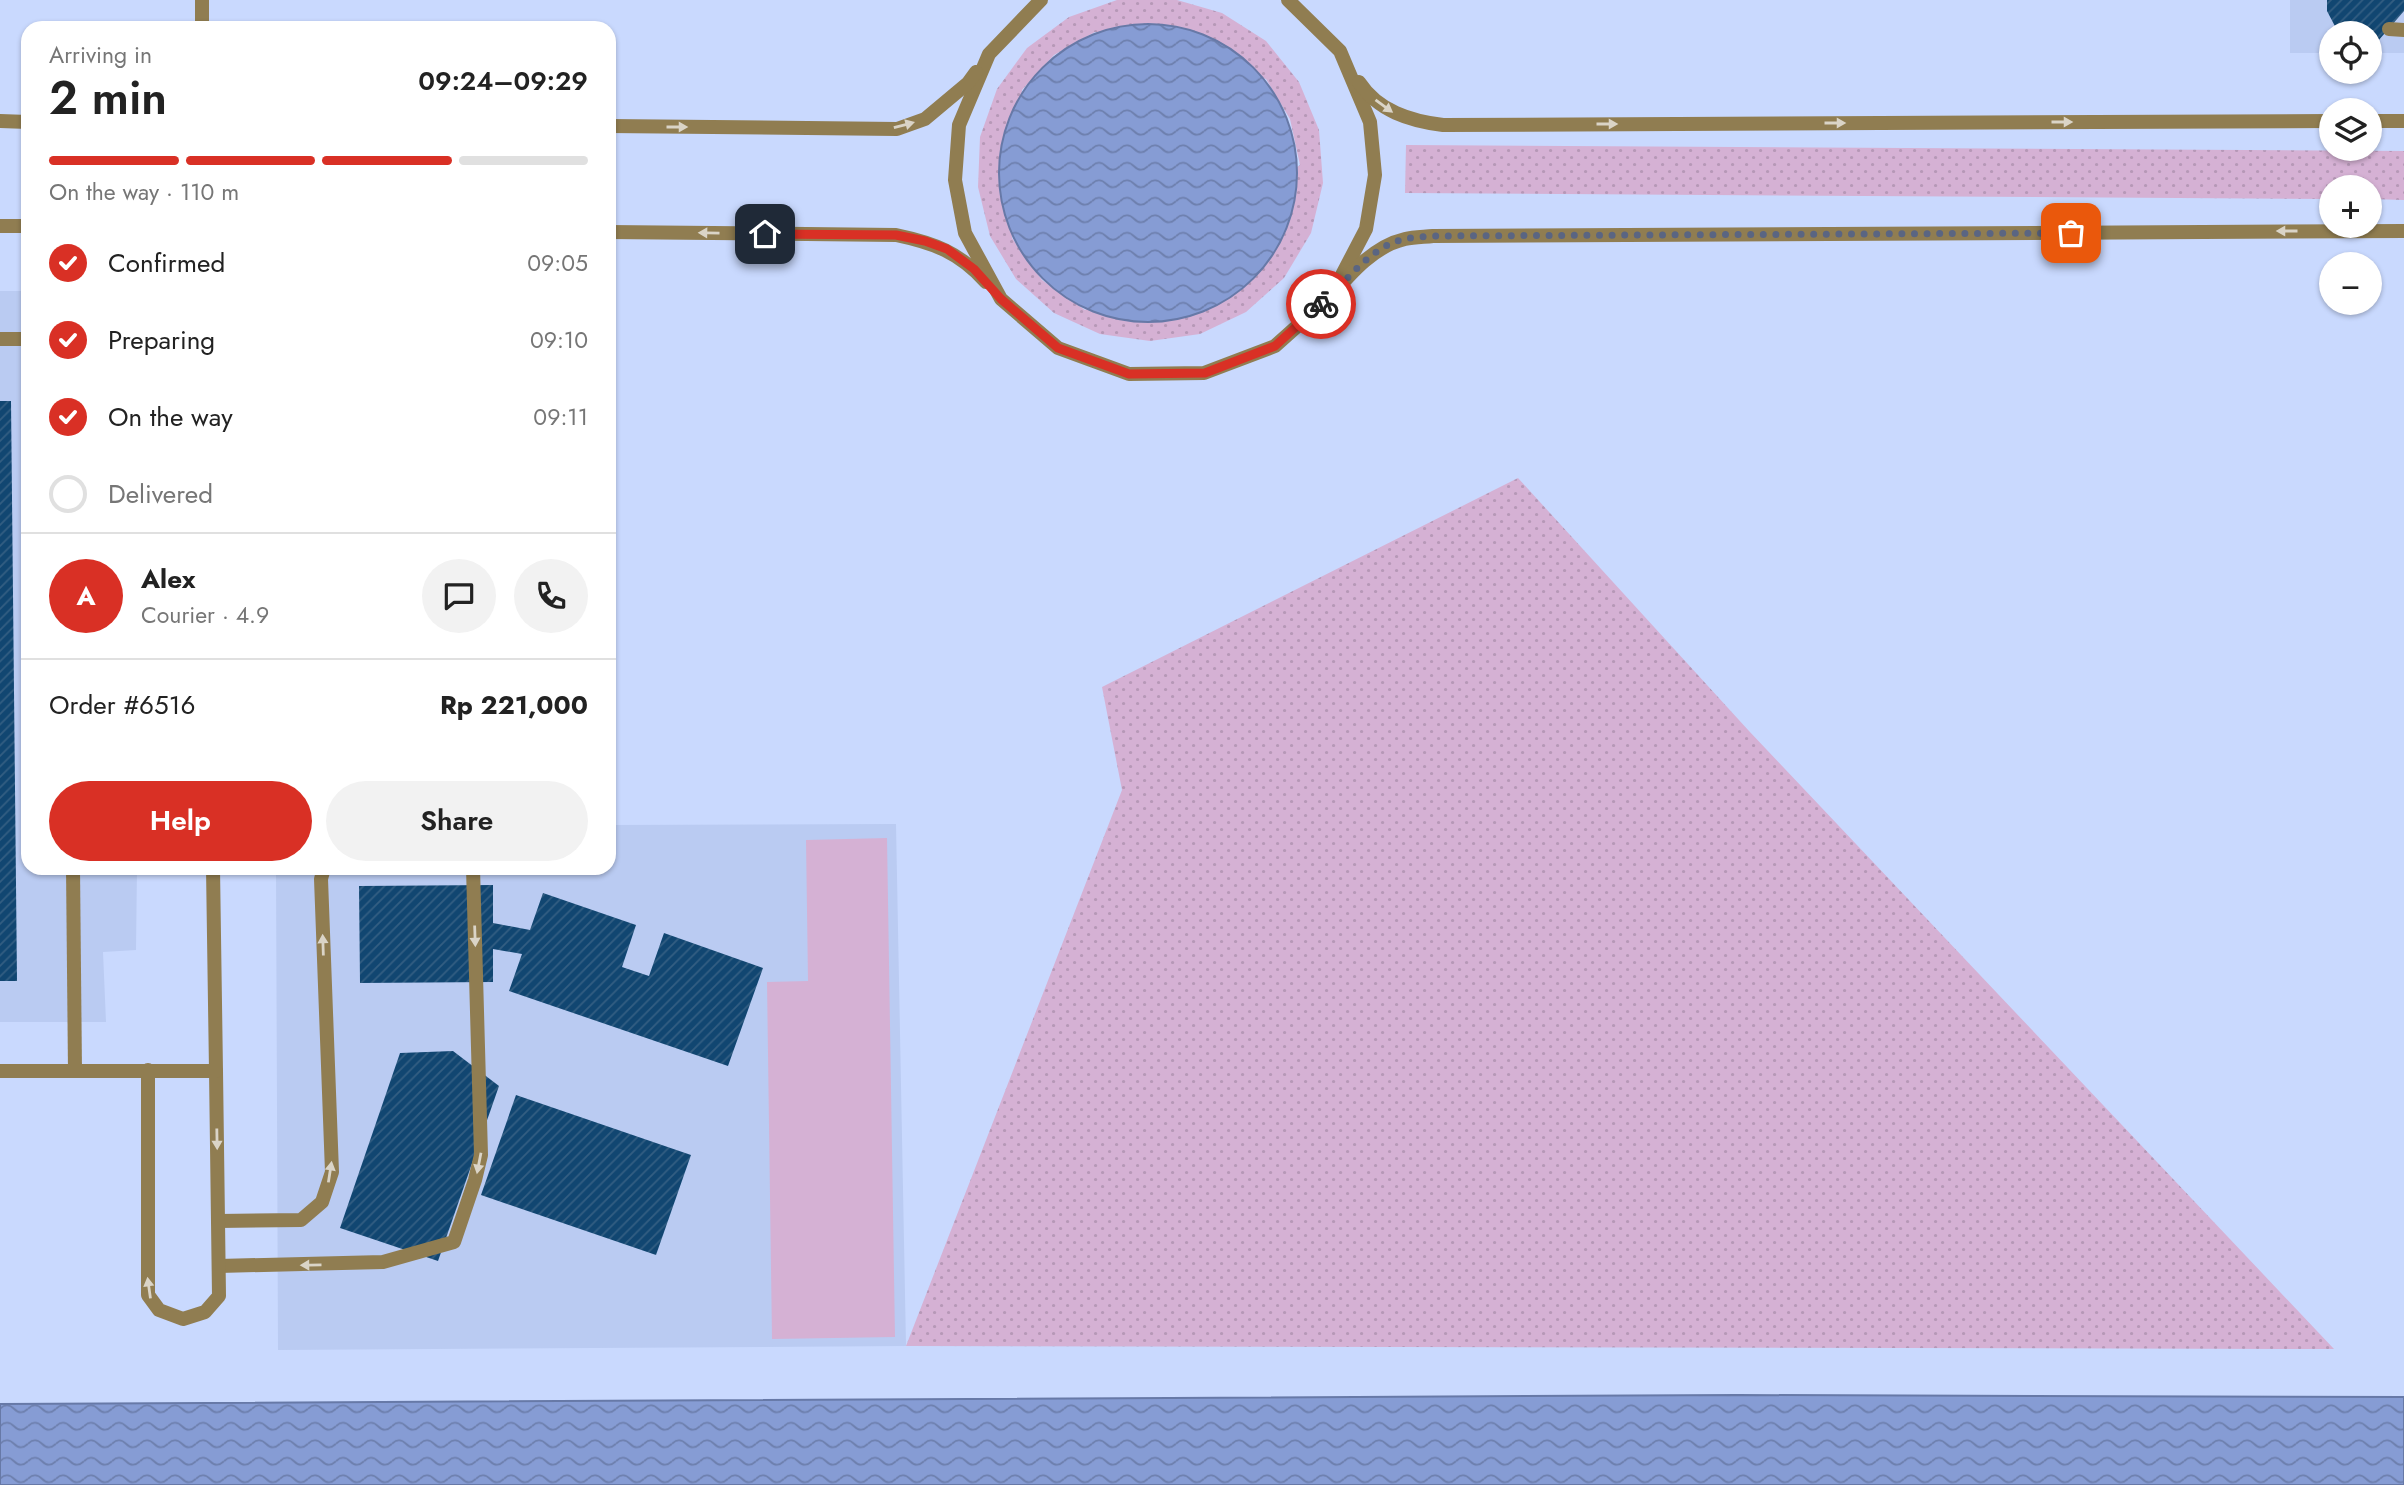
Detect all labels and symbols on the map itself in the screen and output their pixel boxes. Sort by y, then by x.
one-way arrow [1375,99,1393,113]
one-way arrow [2052,116,2074,128]
one-way arrow [1824,117,1846,129]
one-way arrow [1597,118,1619,130]
one-way arrow [894,120,915,130]
one-way arrow [666,121,688,133]
pin [2041,203,2101,263]
pin [735,204,795,264]
one-way arrow [2276,225,2298,237]
one-way arrow [698,227,720,239]
courier [1286,269,1356,339]
one-way arrow [469,925,481,947]
one-way arrow [318,934,329,956]
one-way arrow [211,1129,223,1151]
one-way arrow [473,1152,484,1174]
one-way arrow [325,1161,336,1183]
one-way arrow [300,1259,322,1271]
one-way arrow [144,1277,155,1299]

